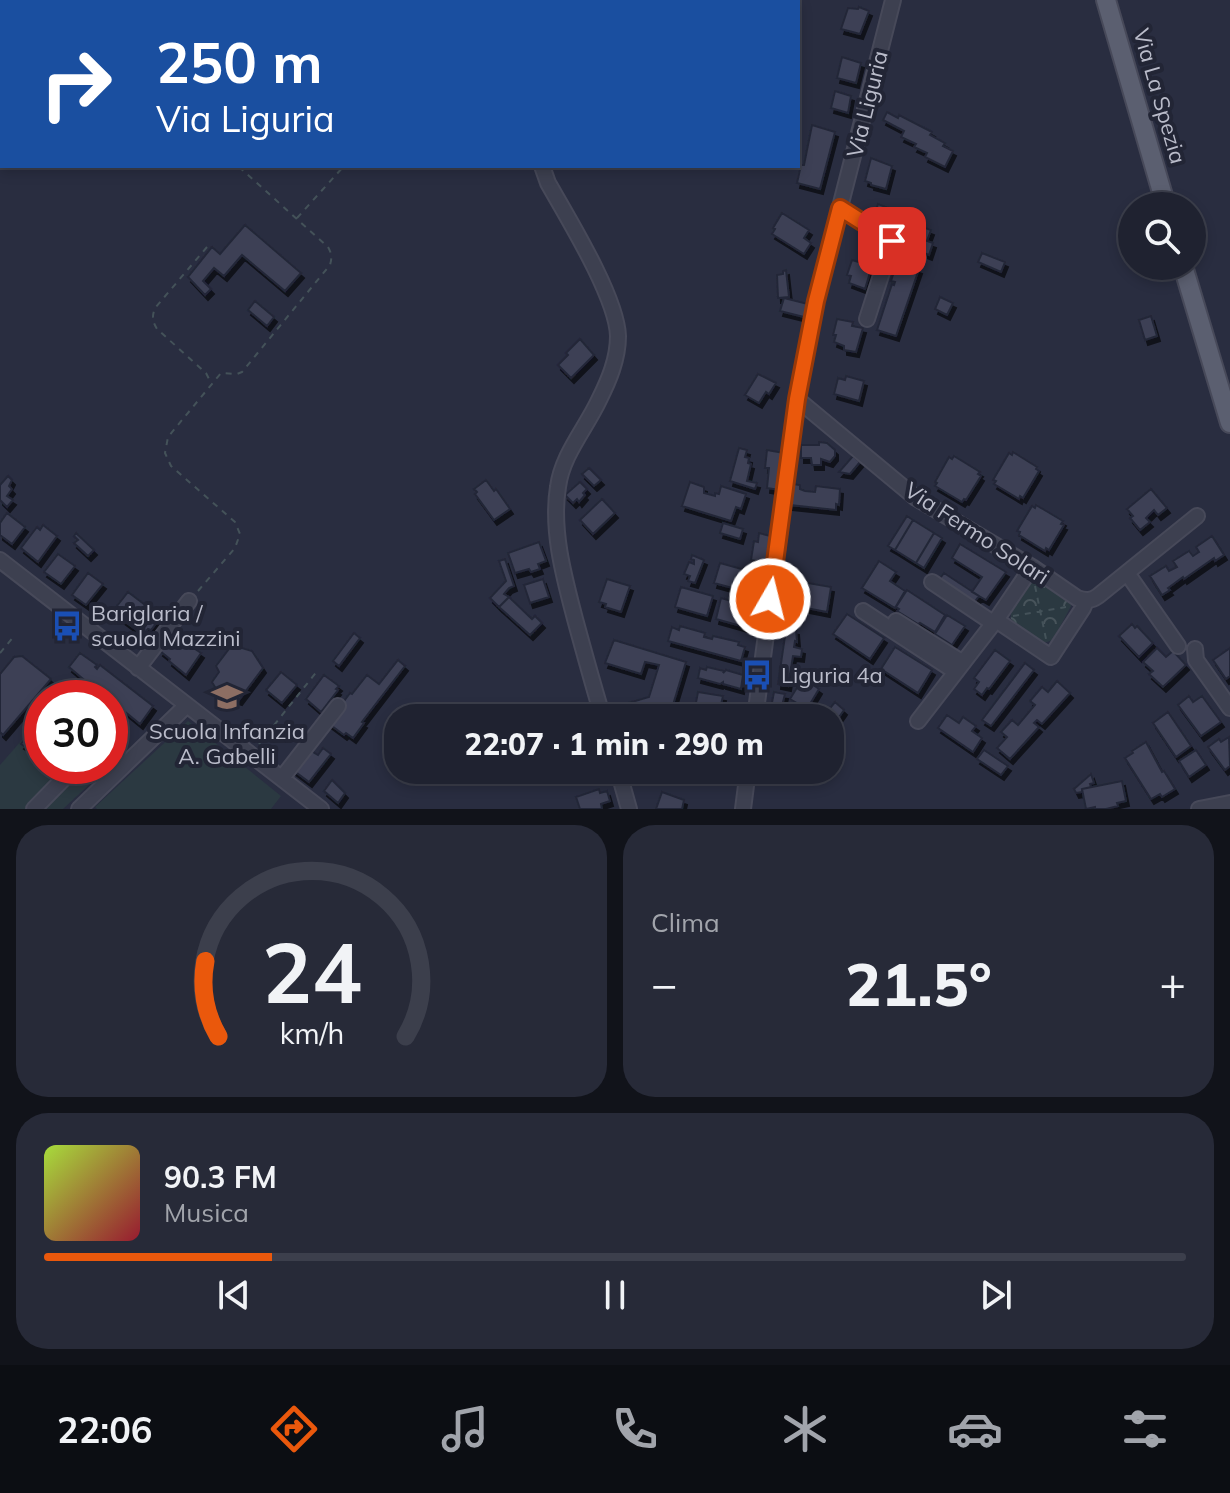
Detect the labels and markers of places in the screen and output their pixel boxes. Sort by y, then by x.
pin [858,207,926,275]
place label: Bariglaria / scuola Mazzini [91,599,241,652]
bus stop icon: Bariglaria / scuola Mazzini [50,609,84,643]
bus stop icon: Liguria 4a [740,658,774,692]
place label: Liguria 4a [781,661,883,689]
school or university icon: Scuola Infanzia A. Gabelli [210,680,244,714]
place label: Scuola Infanzia A. Gabelli [149,717,305,770]

